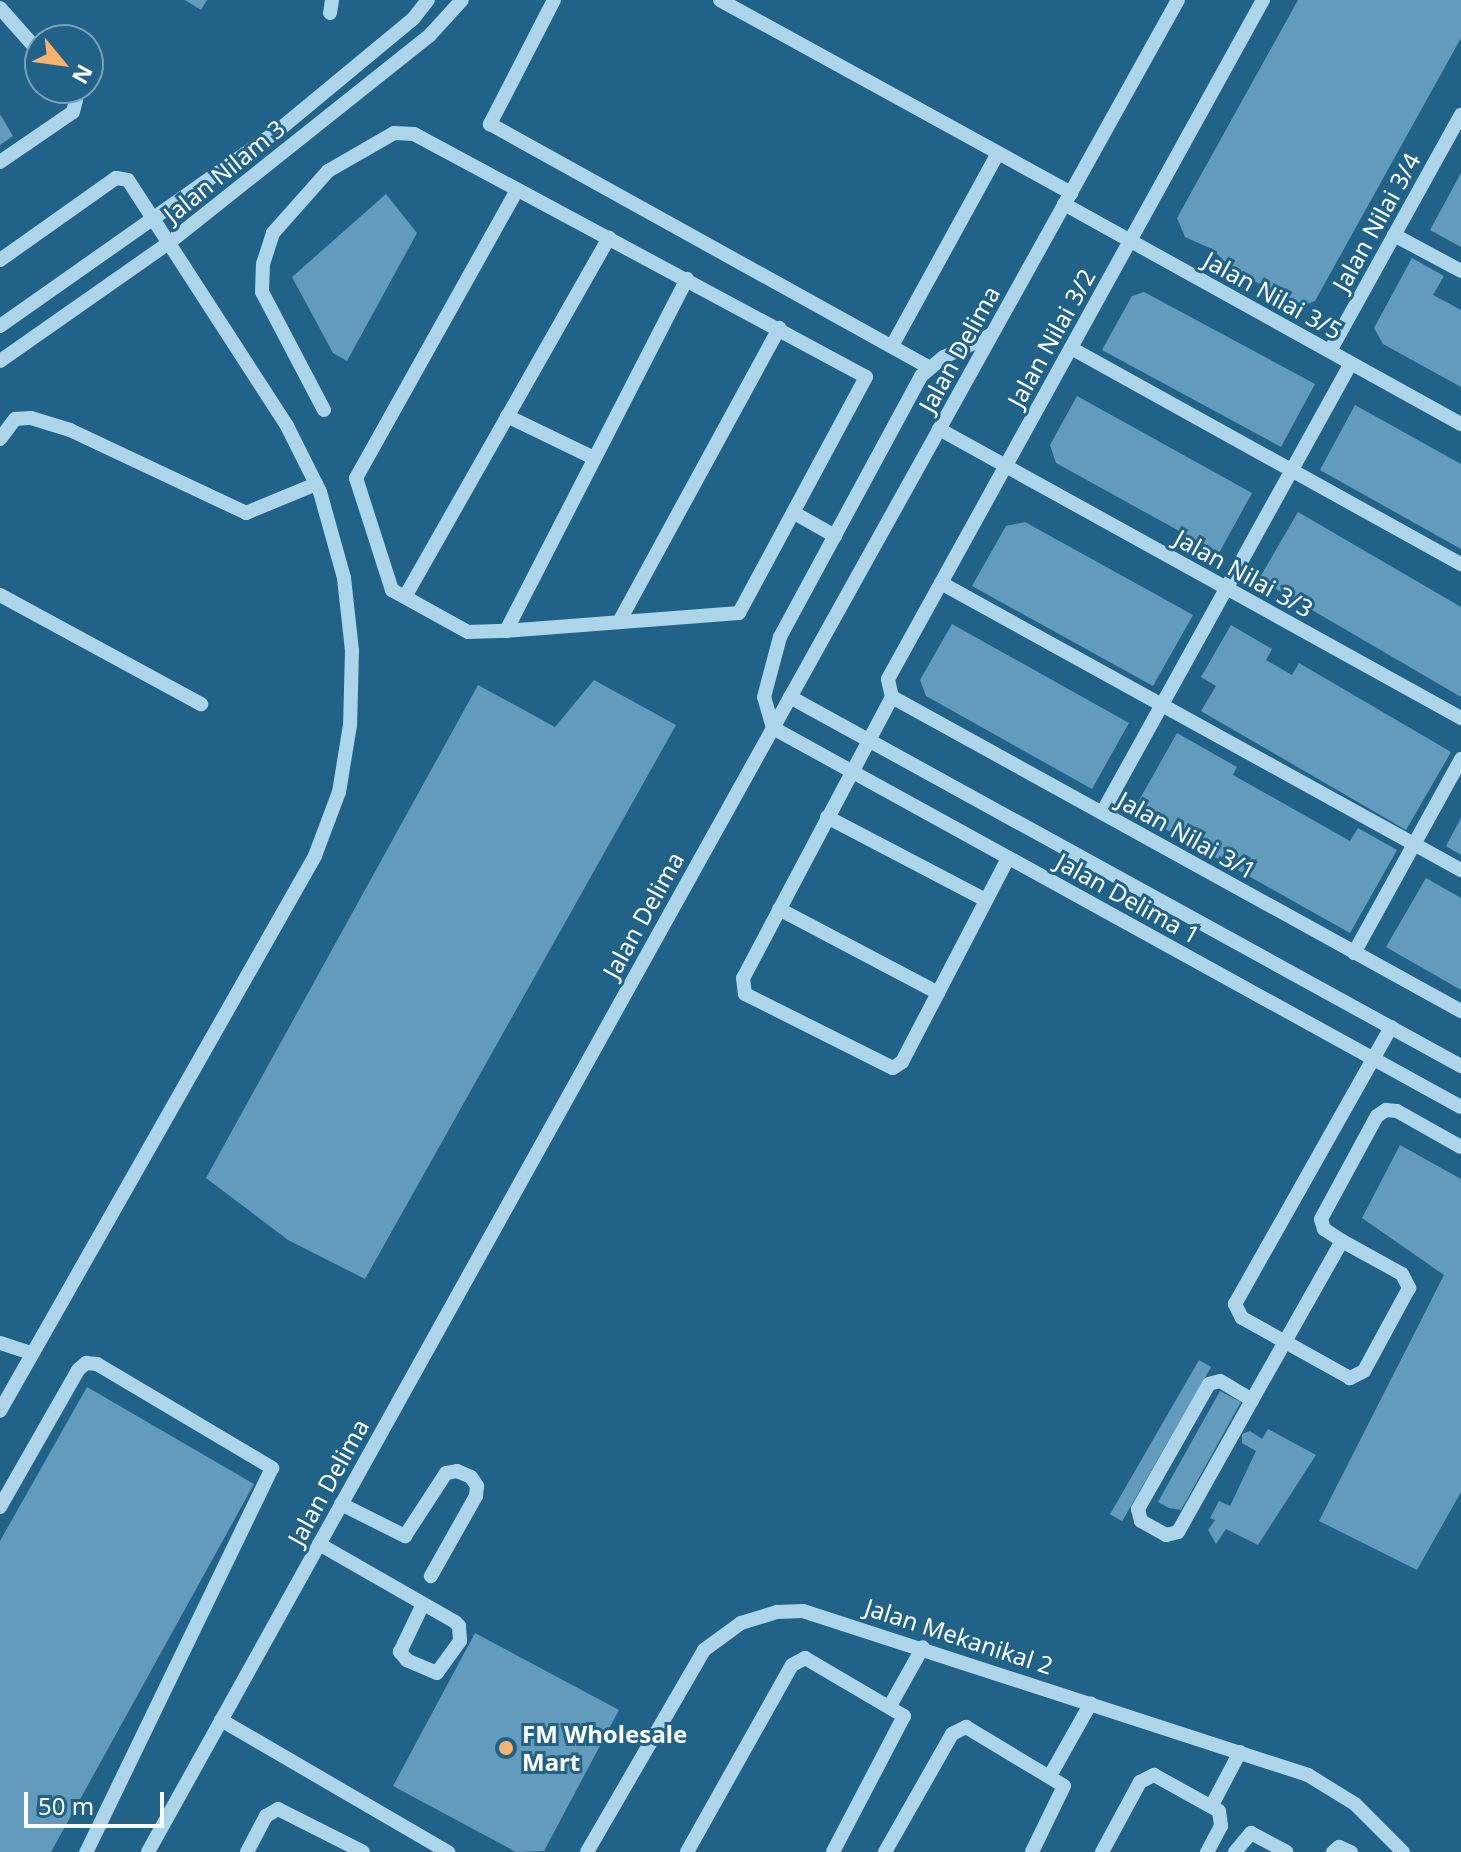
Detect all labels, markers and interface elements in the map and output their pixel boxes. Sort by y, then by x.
north arrow [24,24,104,104]
text: N [66,60,101,90]
street label: Jalan Nilam 3 [158,113,290,229]
street label: Jalan Nilai 3/4 [1326,148,1426,296]
street label: Jalan Nilai 3/5 [1199,245,1347,345]
street label: Jalan Nilai 3/2 [1001,264,1101,412]
street label: Jalan Delima [912,281,1006,417]
street label: Jalan Nilai 3/3 [1170,523,1318,623]
street label: Jalan Nilai 3/1 [1113,785,1261,885]
street label: Jalan Delima [596,847,690,983]
street label: Jalan Delima 1 [1051,847,1205,949]
street label: Jalan Delima [281,1414,375,1550]
street label: Jalan Mekanikal 2 [861,1592,1057,1680]
place label: FM Wholesale Mart [522,1720,687,1776]
marker: FM Wholesale Mart [497,1739,515,1757]
scale bar [28,1776,168,1826]
text: 50 m [38,1789,94,1822]

